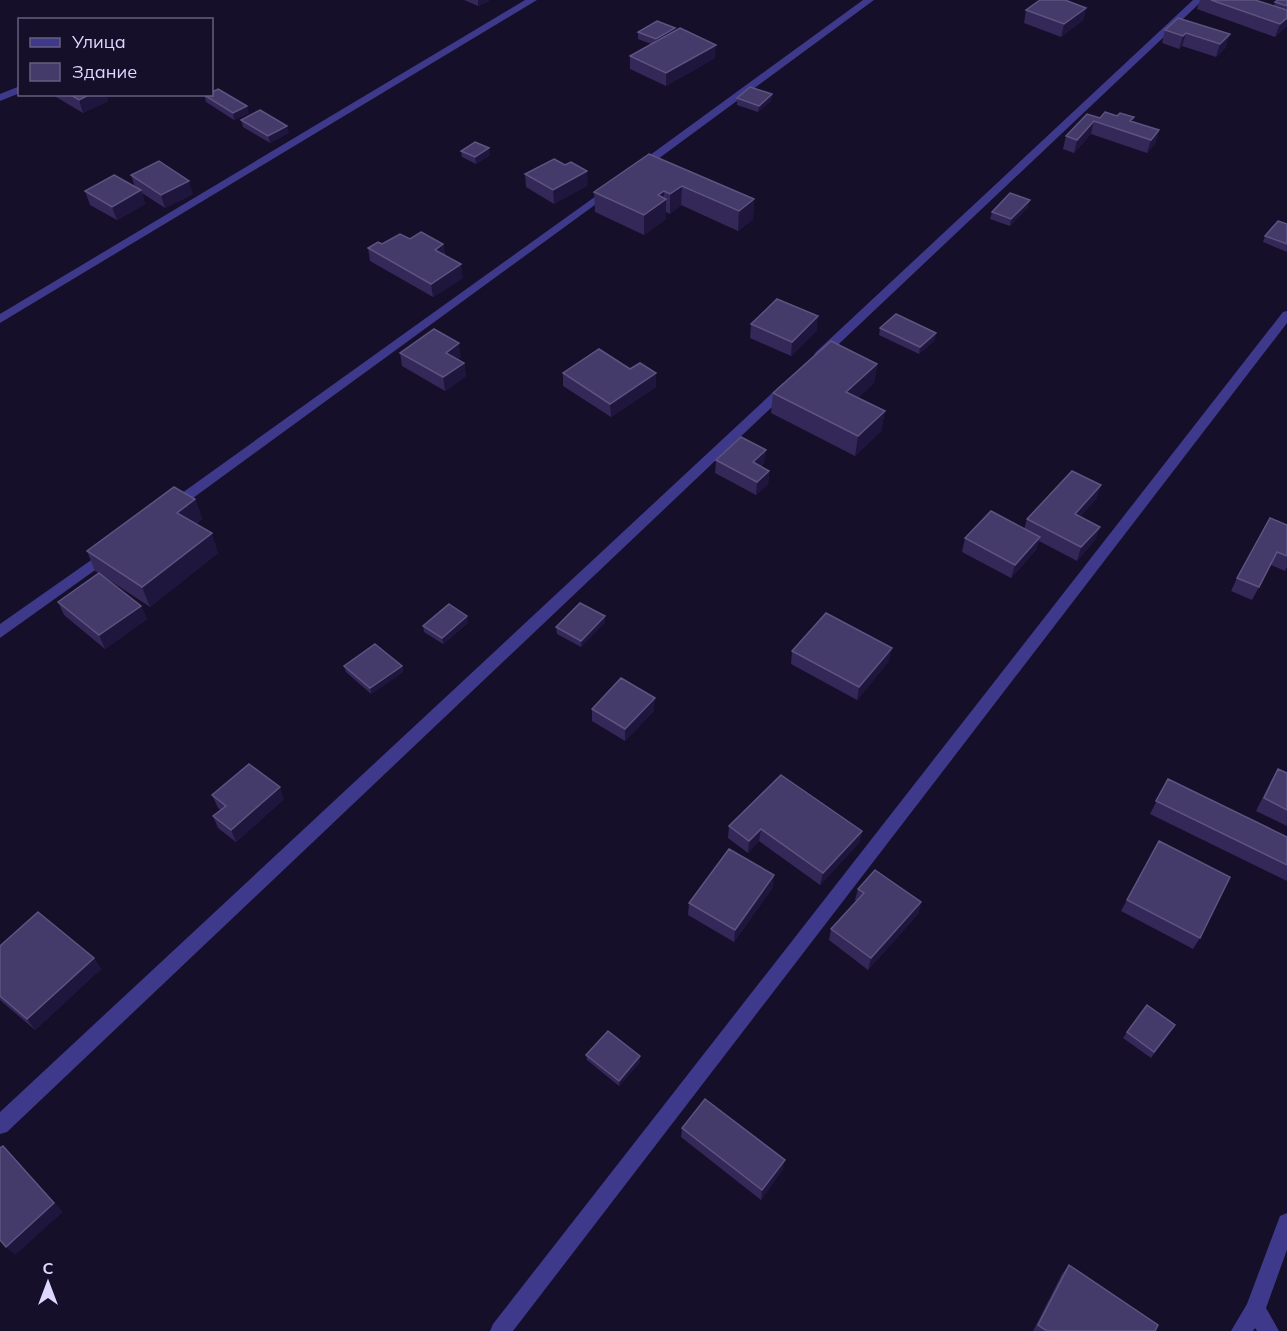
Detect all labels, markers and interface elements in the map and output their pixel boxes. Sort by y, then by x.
legend [18,18,213,96]
text: Улица [71,30,126,53]
text: Здание [72,60,137,83]
north arrow [18,1253,78,1313]
text: С [43,1258,54,1278]

